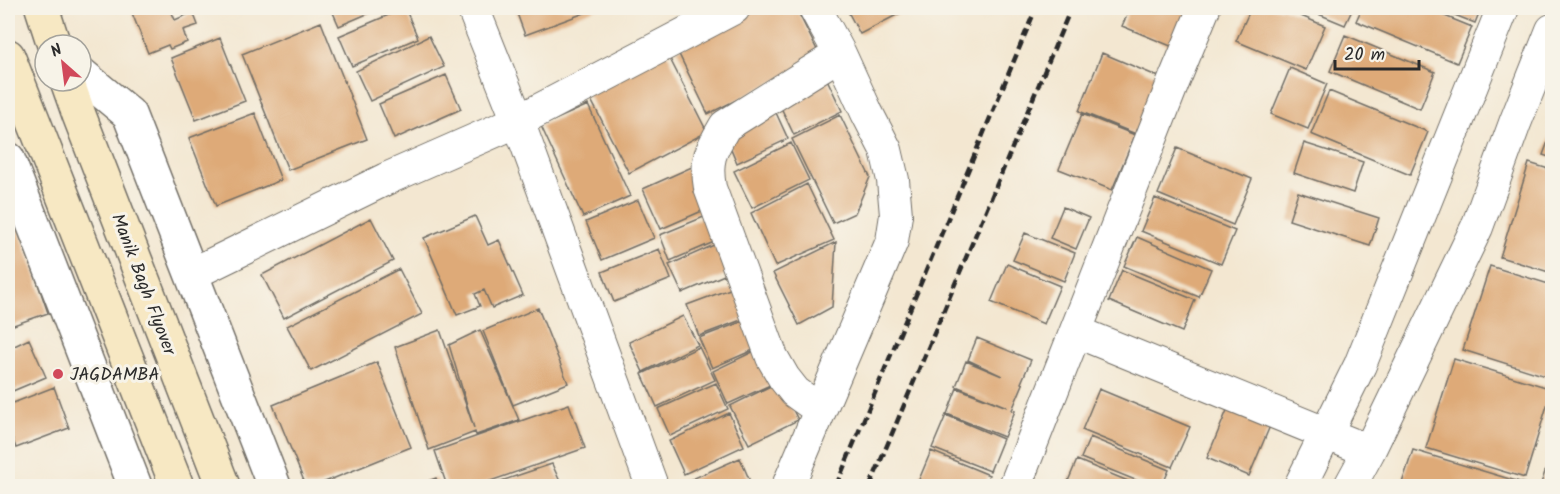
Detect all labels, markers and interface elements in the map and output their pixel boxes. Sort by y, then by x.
north arrow [33,33,93,93]
scale bar [1335,33,1419,71]
text: N [46,38,67,64]
text: 20 m [1344,41,1385,70]
street label: Manik Bagh Flyover [102,210,183,361]
place label: JAGDAMBA [70,361,160,390]
marker: JAGDAMBA [51,367,65,381]

